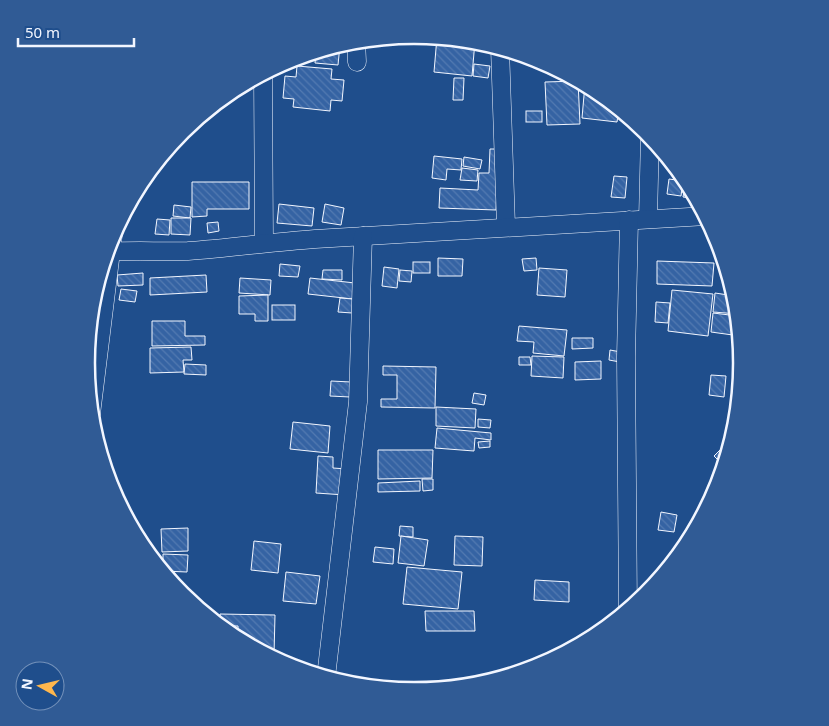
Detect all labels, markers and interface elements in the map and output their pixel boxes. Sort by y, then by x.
scale bar [18,15,134,47]
text: 50 m [25,22,60,42]
north arrow [15,661,65,711]
text: N [16,677,37,691]

